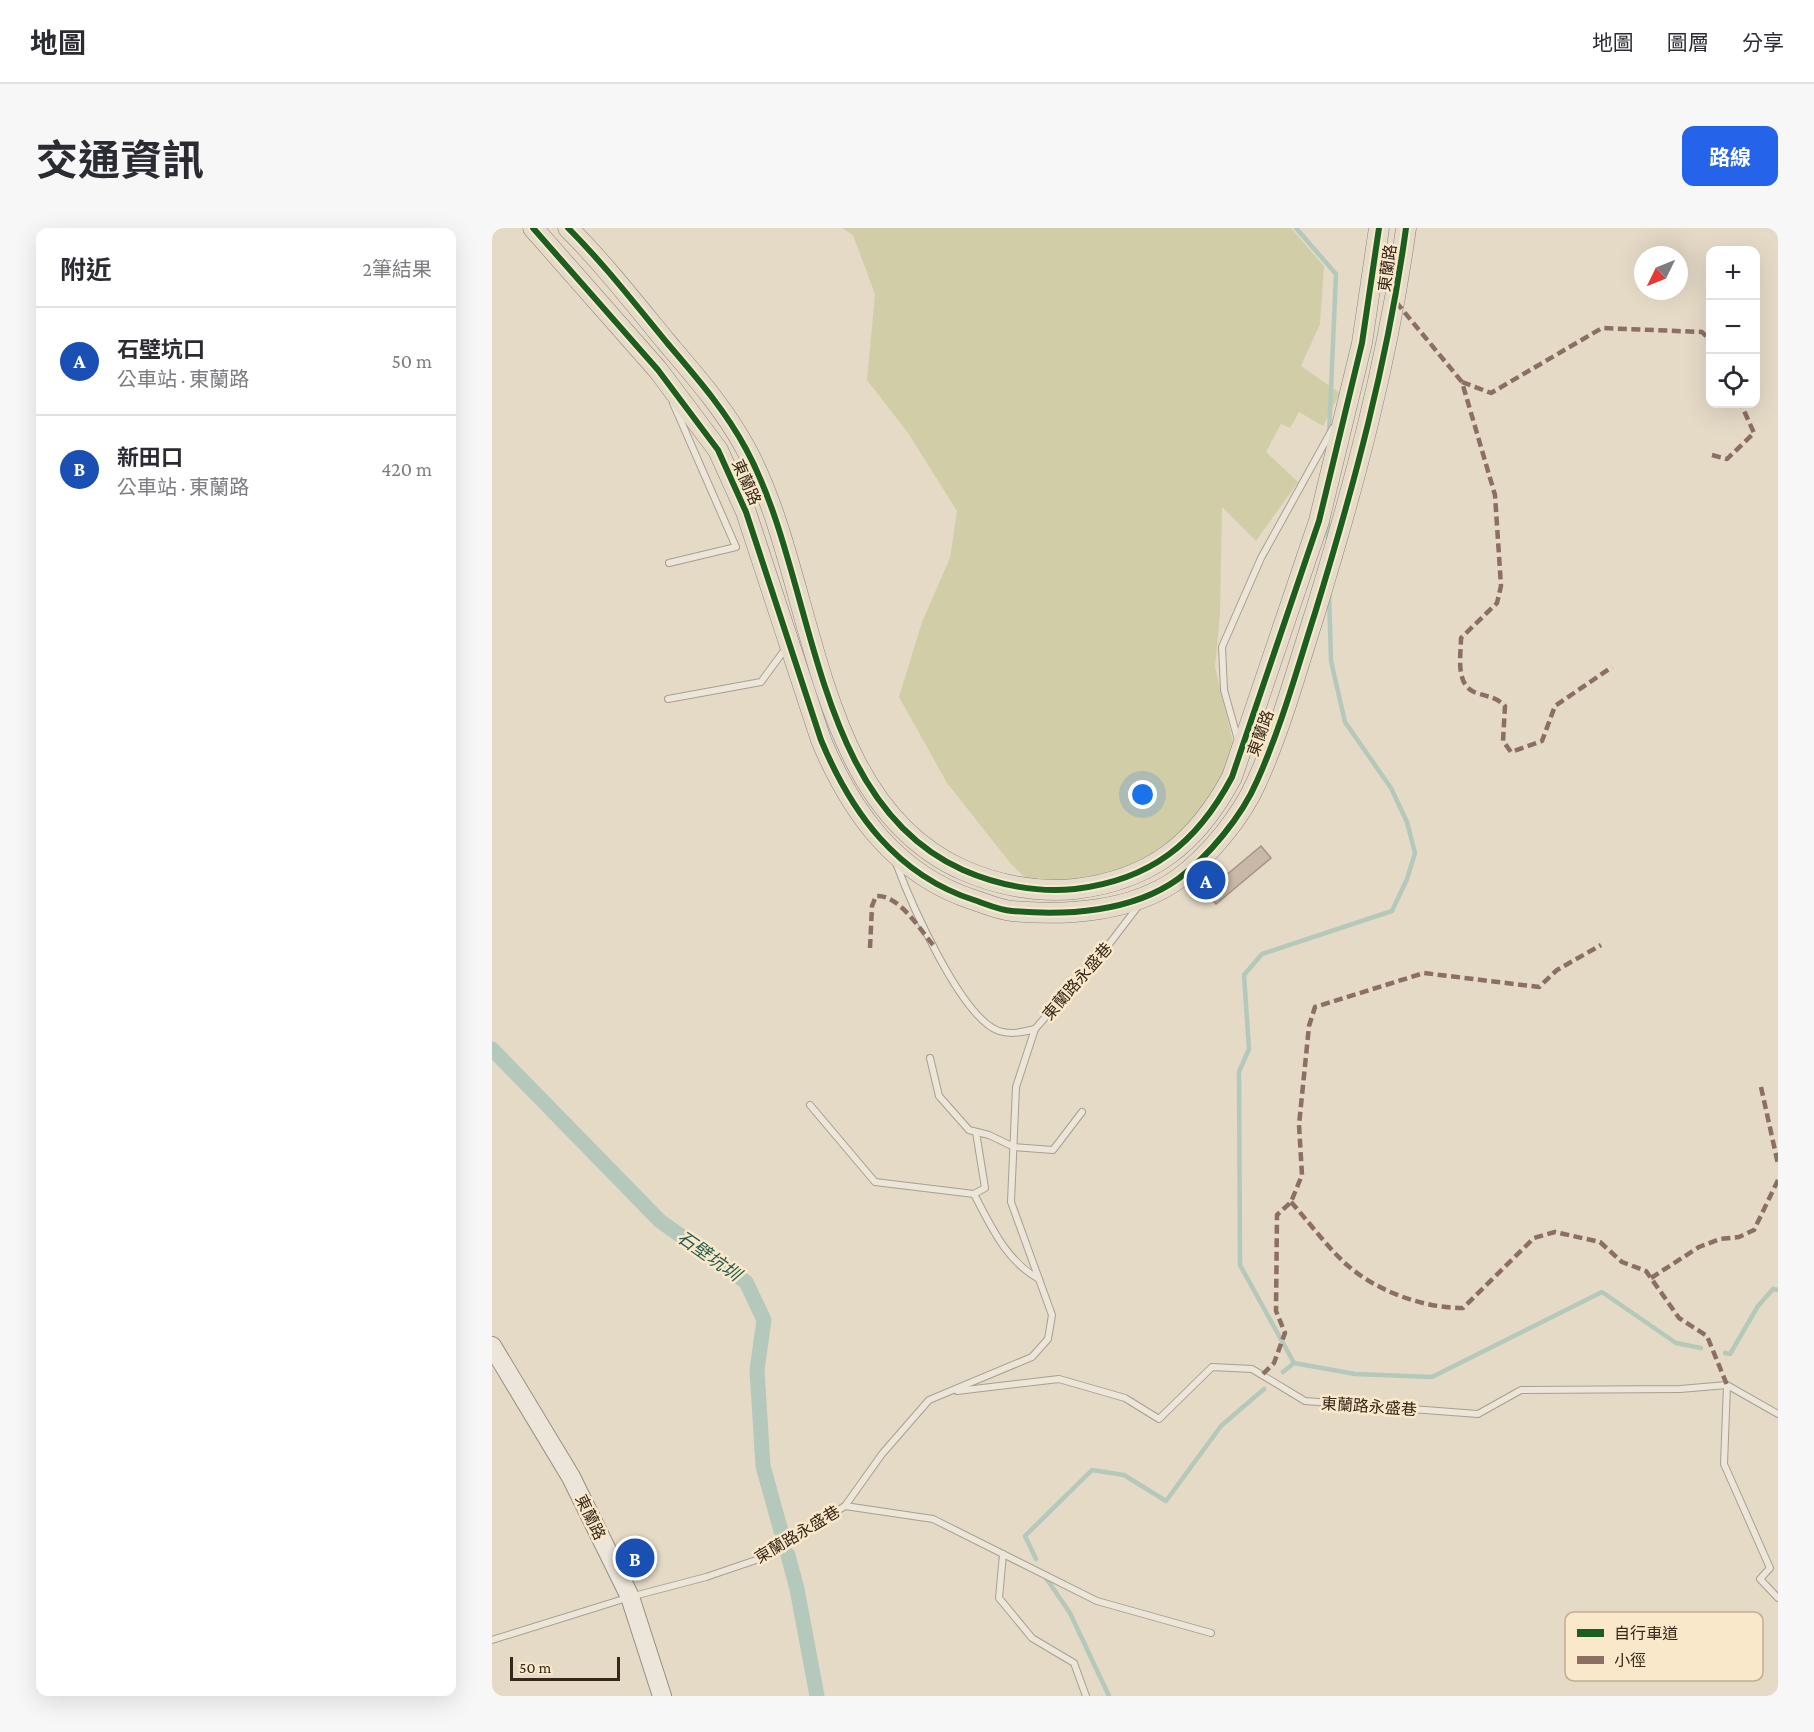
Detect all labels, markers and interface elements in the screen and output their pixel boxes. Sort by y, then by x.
text: 地圖 [30,28,86,59]
text: 地圖 [1592,31,1634,55]
text: 圖層 [1667,31,1709,55]
text: 分享 [1742,31,1784,55]
button: 路線 [1682,126,1778,186]
text: 交通資訊 [36,137,204,184]
street label: 東蘭路 [1376,243,1399,293]
north arrow [1634,246,1688,300]
map controls [1706,246,1760,408]
button: + [1706,246,1760,300]
text: 附近 [60,256,112,285]
text: 2筆結果 [362,258,432,280]
button: − [1706,300,1760,354]
text: 石壁坑口 [117,337,205,362]
text: A [74,350,85,372]
text: 50 m [391,350,432,372]
button: locate [1706,354,1760,408]
text: 公車站 · 東蘭路 [117,368,249,390]
text: 新田口 [117,445,183,470]
street label: 東蘭路 [729,457,764,508]
text: B [74,458,85,480]
text: 420 m [381,458,432,480]
text: 公車站 · 東蘭路 [117,476,249,498]
street label: 東蘭路 [1244,708,1277,759]
your location [1128,780,1157,809]
pin: A [1186,858,1226,902]
street label: 東蘭路永盛巷 [1039,940,1115,1023]
water label: 石壁坑圳 [674,1227,747,1287]
street label: 東蘭路永盛巷 [1320,1395,1417,1418]
street label: 東蘭路 [572,1492,609,1543]
street label: 東蘭路永盛巷 [752,1502,843,1566]
pin: B [616,1536,654,1580]
legend [1565,1612,1763,1681]
text: 自行車道 [1614,1625,1678,1642]
text: 小徑 [1614,1652,1646,1669]
scale bar [510,1654,620,1682]
text: 50 m [519,1659,551,1676]

